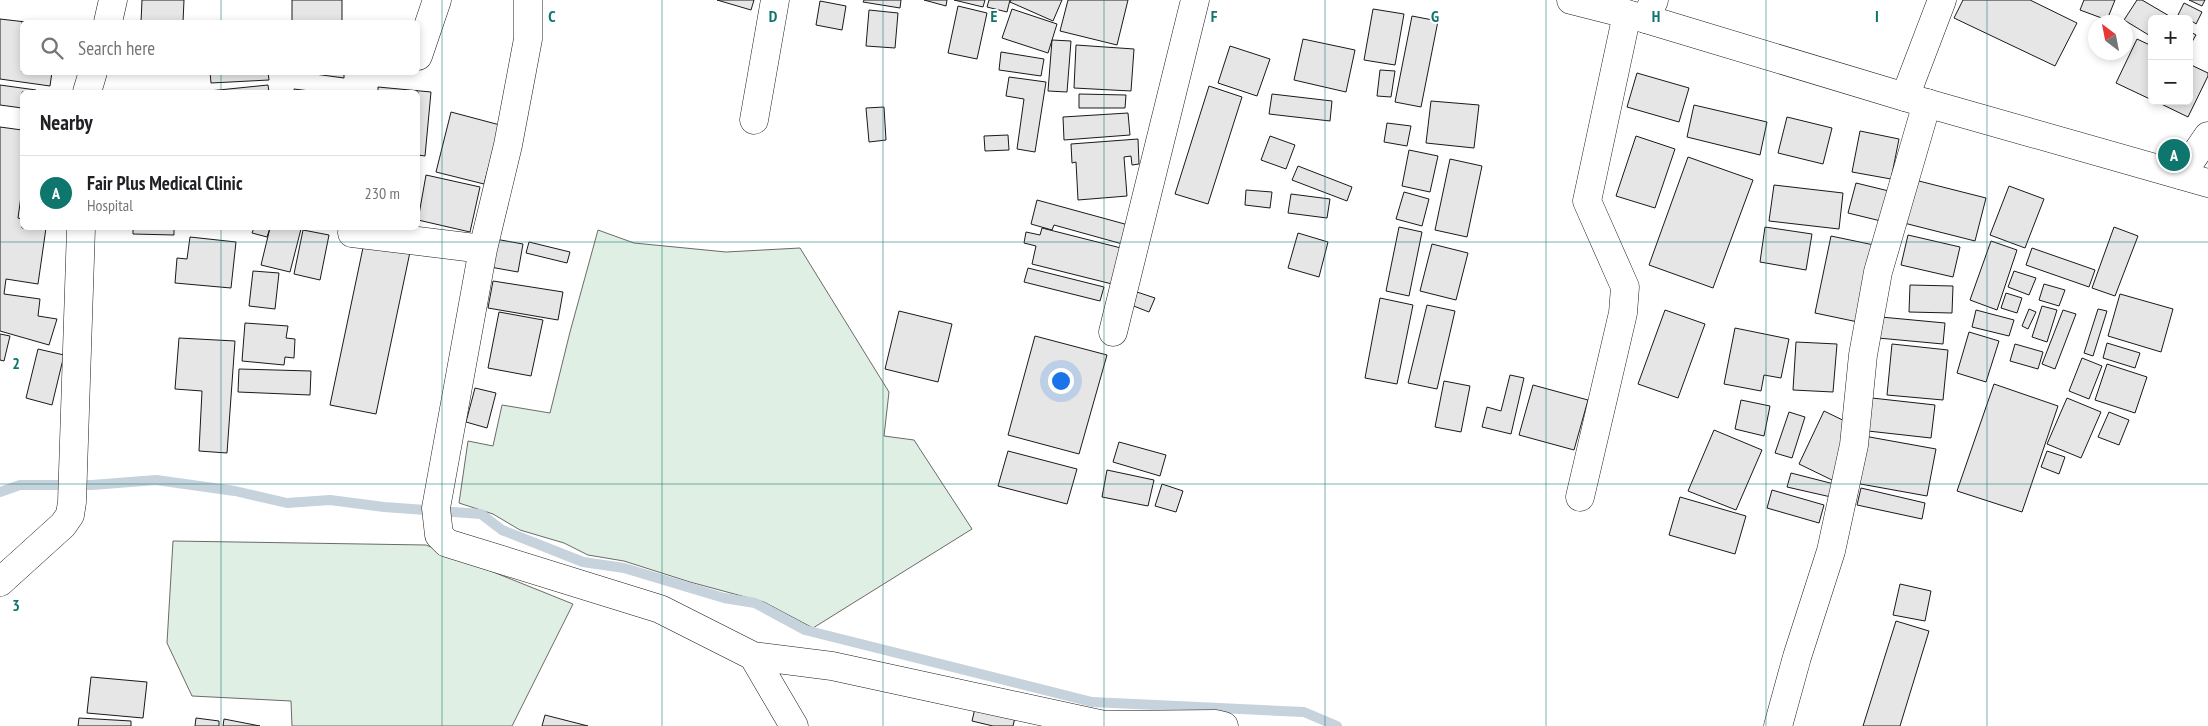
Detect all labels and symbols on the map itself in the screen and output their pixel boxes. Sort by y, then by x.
text: C [548,6,556,26]
text: D [769,6,778,26]
text: E [991,6,998,26]
text: F [1211,6,1218,26]
text: G [1431,6,1439,26]
text: H [1652,6,1660,26]
text: I [1875,6,1879,26]
north arrow [2088,15,2133,60]
pin: A [2158,136,2190,174]
text: 2 [12,353,20,373]
your location [1048,368,1074,394]
text: 3 [12,595,20,615]

